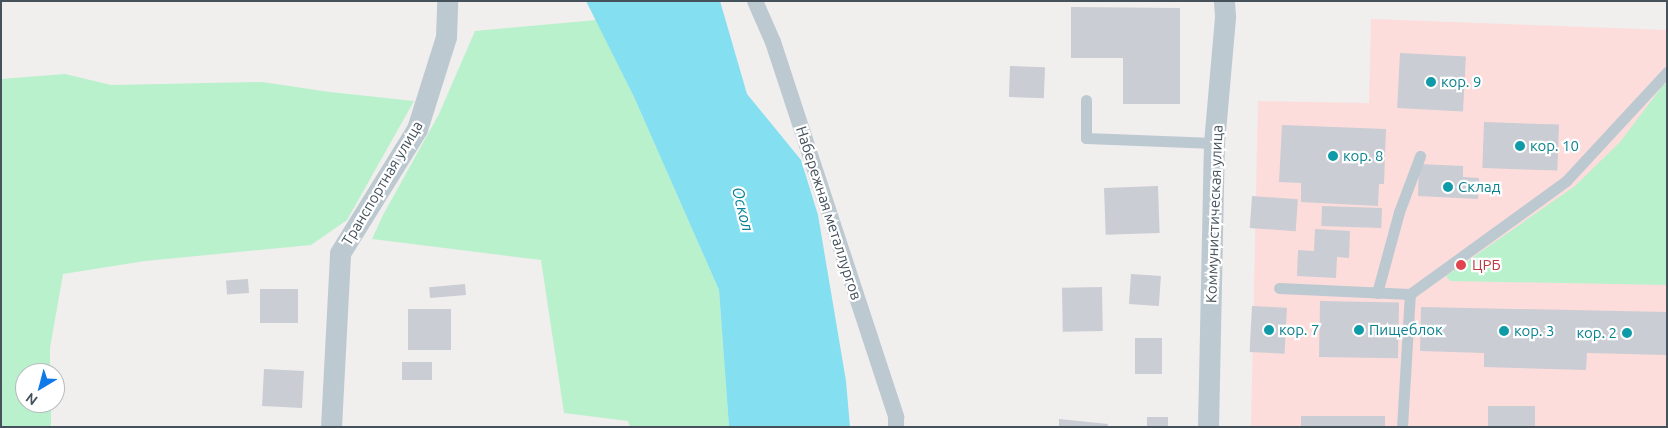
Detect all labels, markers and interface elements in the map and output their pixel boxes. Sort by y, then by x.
place label: кор. 9 [1441,73,1481,91]
marker: кор. 9 [1425,76,1437,88]
street label: Транспортная улица [338,117,426,249]
street label: Набережная металлургов [792,124,866,302]
street label: Коммунистическая улица [1202,125,1226,303]
place label: кор. 10 [1530,137,1579,155]
marker: кор. 10 [1514,140,1526,152]
place label: кор. 8 [1343,147,1383,165]
marker: кор. 8 [1327,150,1339,162]
place label: Склад [1458,178,1501,196]
marker: Склад [1442,181,1454,193]
water label: Оскол [728,185,758,233]
place label: ЦРБ [1472,256,1501,274]
marker: ЦРБ [1454,258,1468,272]
place label: кор. 7 [1279,321,1319,339]
place label: Пищеблок [1369,321,1443,339]
place label: кор. 3 [1514,322,1554,340]
marker: кор. 7 [1263,324,1275,336]
marker: Пищеблок [1353,324,1365,336]
place label: кор. 2 [1577,324,1617,342]
marker: кор. 3 [1498,325,1510,337]
marker: кор. 2 [1621,327,1633,339]
north arrow [15,363,65,413]
text: N [23,390,41,409]

